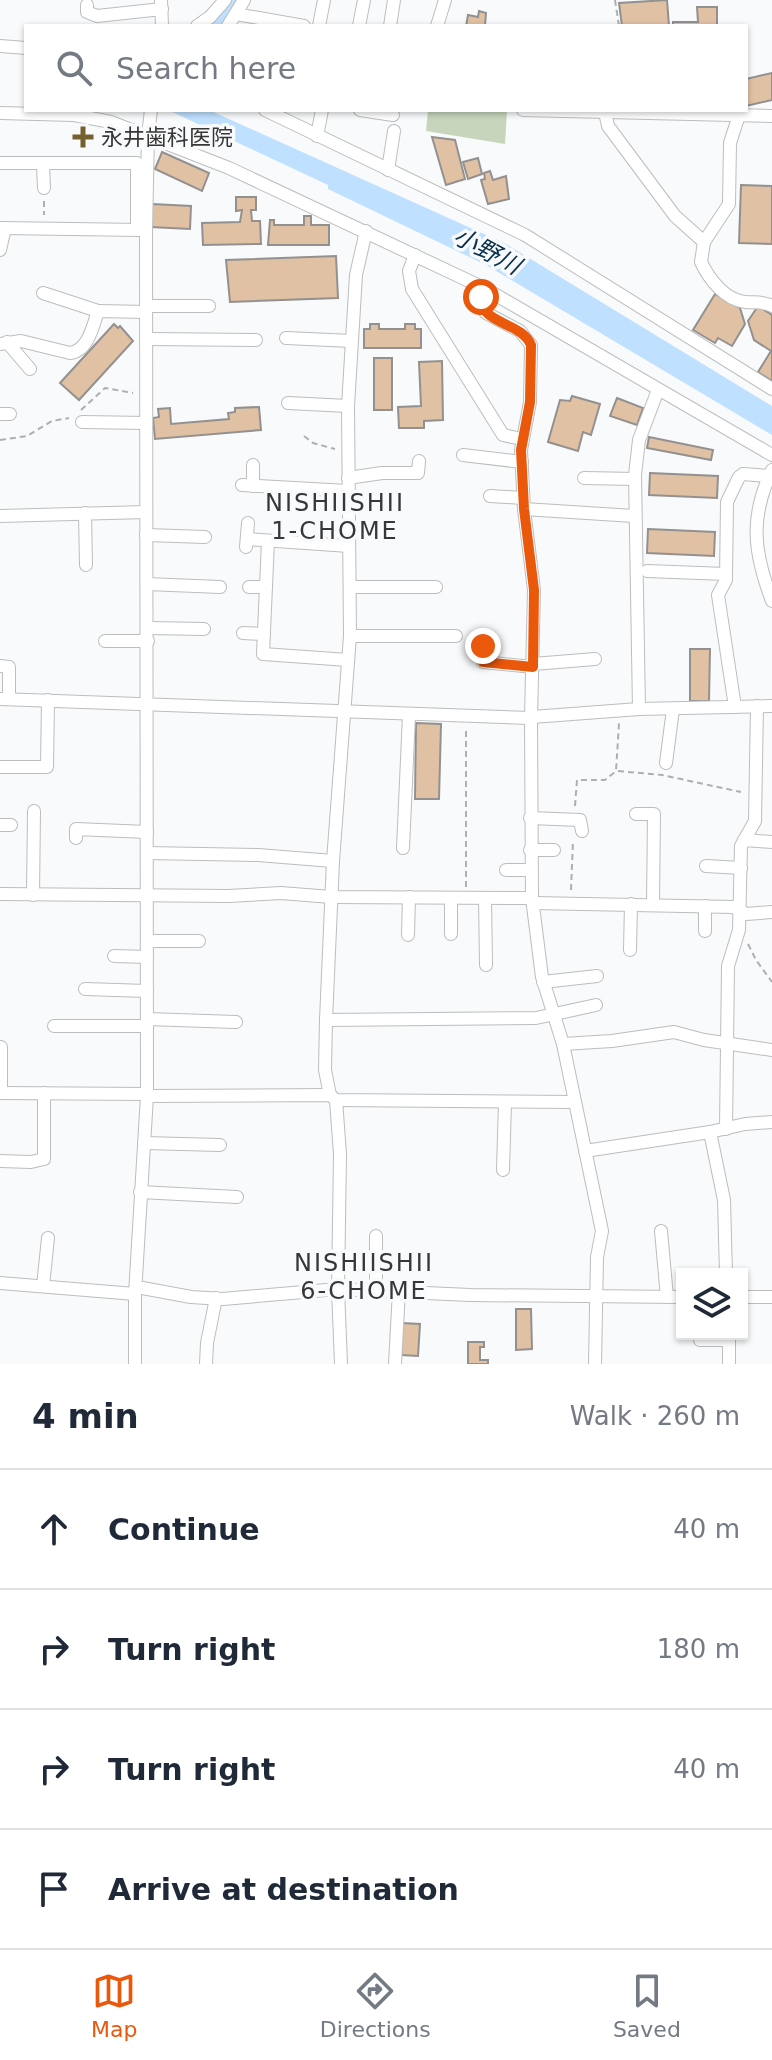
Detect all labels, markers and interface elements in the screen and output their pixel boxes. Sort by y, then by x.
search box [24,24,748,112]
icon: search [52,46,96,90]
text: Search here [116,51,296,86]
place label: 永井歯科医院 [101,125,233,150]
marker: 永井歯科医院 [72,126,94,148]
water label: 小野川 [449,222,528,282]
route start [463,279,499,315]
district label: NISHIISHII 1-CHOME [265,489,405,545]
route end [465,628,501,664]
district label: NISHIISHII 6-CHOME [294,1249,434,1305]
map controls [676,1268,748,1340]
button: layers [676,1268,748,1340]
text: 4 min [32,1396,139,1436]
text: Walk · 260 m [570,1401,740,1431]
icon: ahead [32,1507,76,1551]
text: Continue [108,1512,260,1547]
text: 40 m [673,1514,740,1544]
icon: right [32,1627,76,1671]
text: Turn right [108,1632,275,1667]
text: 180 m [657,1634,740,1664]
icon: right [32,1747,76,1791]
text: Turn right [108,1752,275,1787]
text: 40 m [673,1754,740,1784]
icon: arrive [32,1867,76,1911]
text: Arrive at destination [108,1872,459,1907]
tab: Map [91,1969,138,2042]
tab: Directions [320,1969,431,2042]
tab: Saved [613,1969,681,2042]

